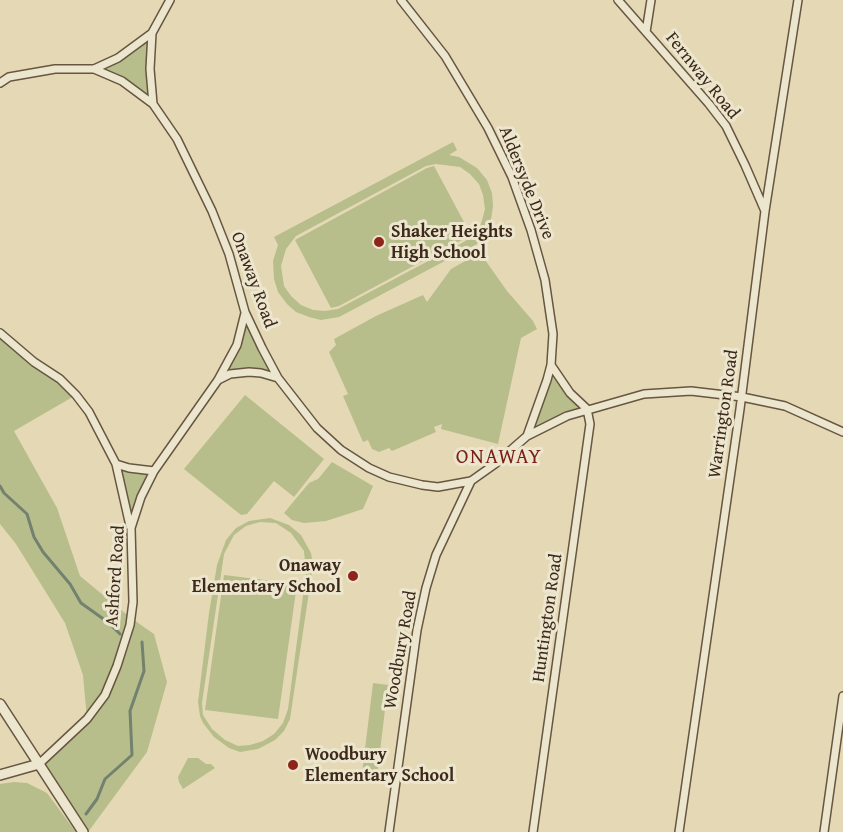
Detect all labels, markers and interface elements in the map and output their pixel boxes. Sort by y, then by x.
street label: Fernway Road [660,28,744,124]
street label: Aldersyde Drive [494,123,558,243]
place label: Shaker Heights High School [391,221,513,264]
street label: Onaway Road [226,229,280,331]
marker: Shaker Heights High School [372,235,386,249]
street label: Warrington Road [704,348,744,480]
district label: ONAWAY [456,445,542,471]
street label: Ashford Road [102,525,130,627]
street label: Huntington Road [528,552,568,684]
place label: Onaway Elementary School [192,555,341,598]
marker: Onaway Elementary School [346,569,360,583]
street label: Woodbury Road [380,589,422,711]
place label: Woodbury Elementary School [305,744,454,786]
marker: Woodbury Elementary School [286,758,300,772]

